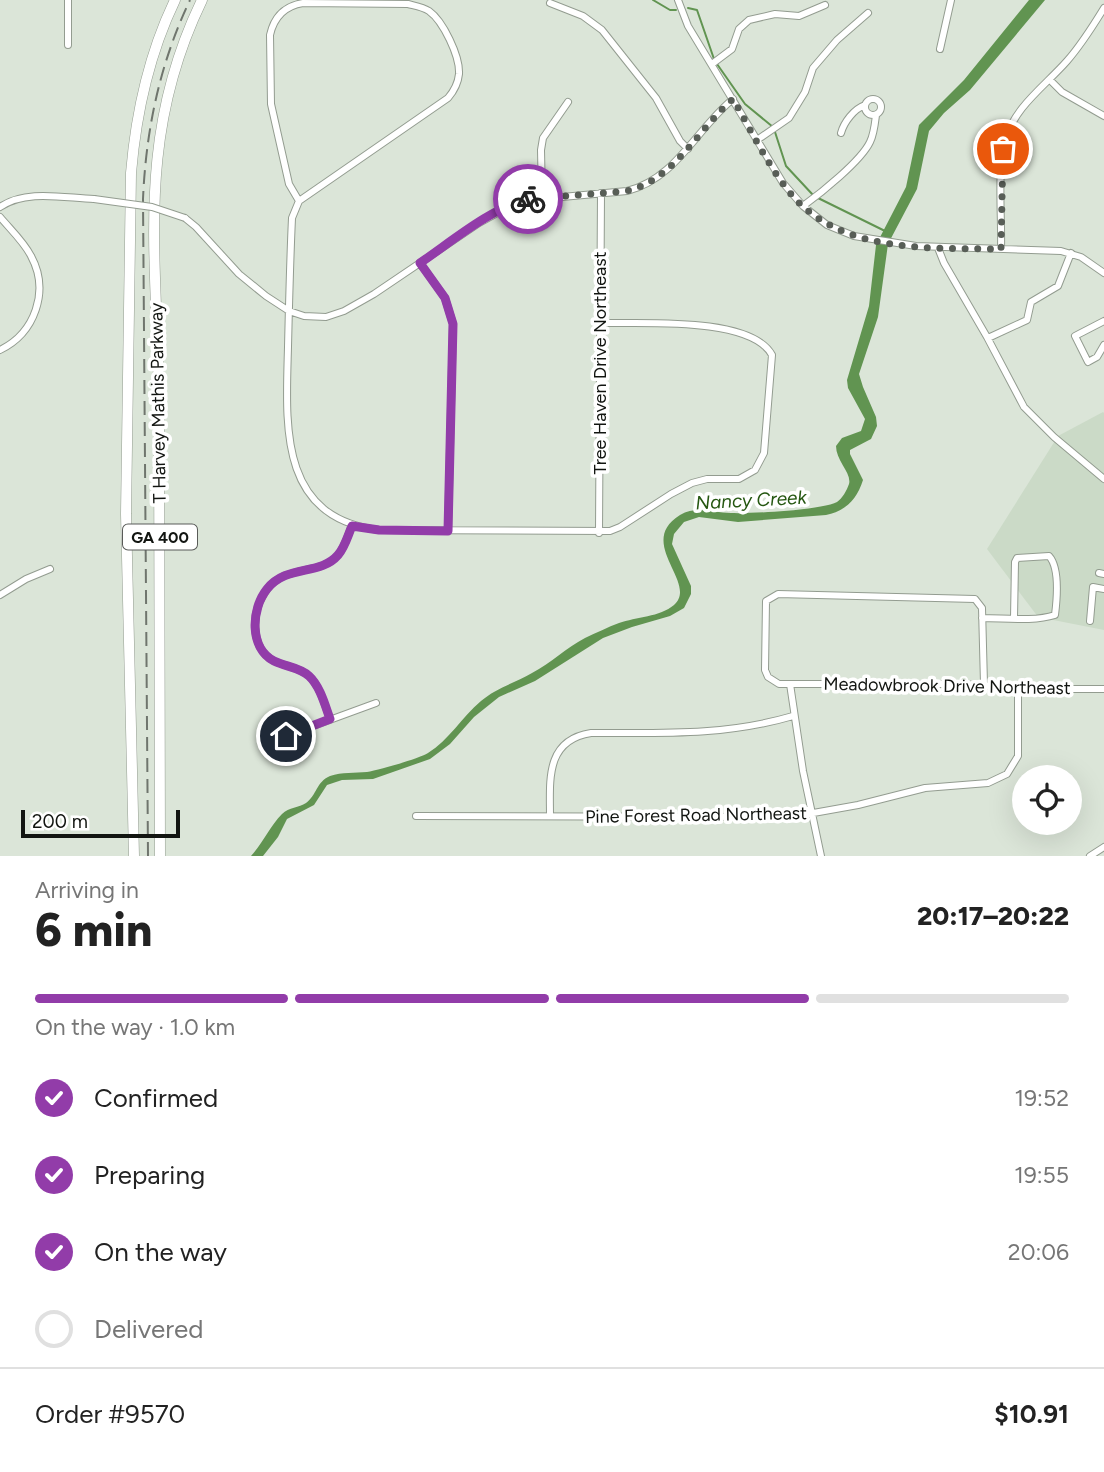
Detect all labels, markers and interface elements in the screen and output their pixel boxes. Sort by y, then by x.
pin [973,119,1033,179]
icon: bag [984,130,1022,168]
courier [493,164,563,234]
icon: bike [509,180,547,218]
street label: Tree Haven Drive Northeast [589,251,611,474]
street label: T Harvey Mathis Parkway [145,302,171,504]
water label: Nancy Creek [695,486,808,514]
road number: GA 400 [123,524,197,550]
street label: Meadowbrook Drive Northeast [823,673,1071,699]
pin [256,706,316,766]
icon: home [267,717,305,755]
map controls [1012,765,1082,835]
button: locate [1012,765,1082,835]
street label: Pine Forest Road Northeast [585,802,807,828]
scale bar [21,807,180,839]
text: 200 m [32,810,88,833]
text: Arriving in [35,876,139,904]
text: 20:17–20:22 [917,900,1069,932]
text: 6 min [35,902,152,958]
text: On the way · 1.0 km [35,1013,235,1041]
icon: check [35,1079,73,1117]
text: Confirmed [94,1082,218,1114]
text: 19:52 [1015,1084,1069,1112]
icon: check [35,1156,73,1194]
text: Preparing [94,1159,205,1191]
text: 19:55 [1014,1161,1069,1189]
icon: check [35,1233,73,1271]
text: On the way [94,1236,227,1268]
text: 20:06 [1008,1238,1069,1266]
text: Delivered [94,1313,203,1345]
text: Order #9570 [35,1398,185,1430]
text: $10.91 [994,1398,1069,1430]

